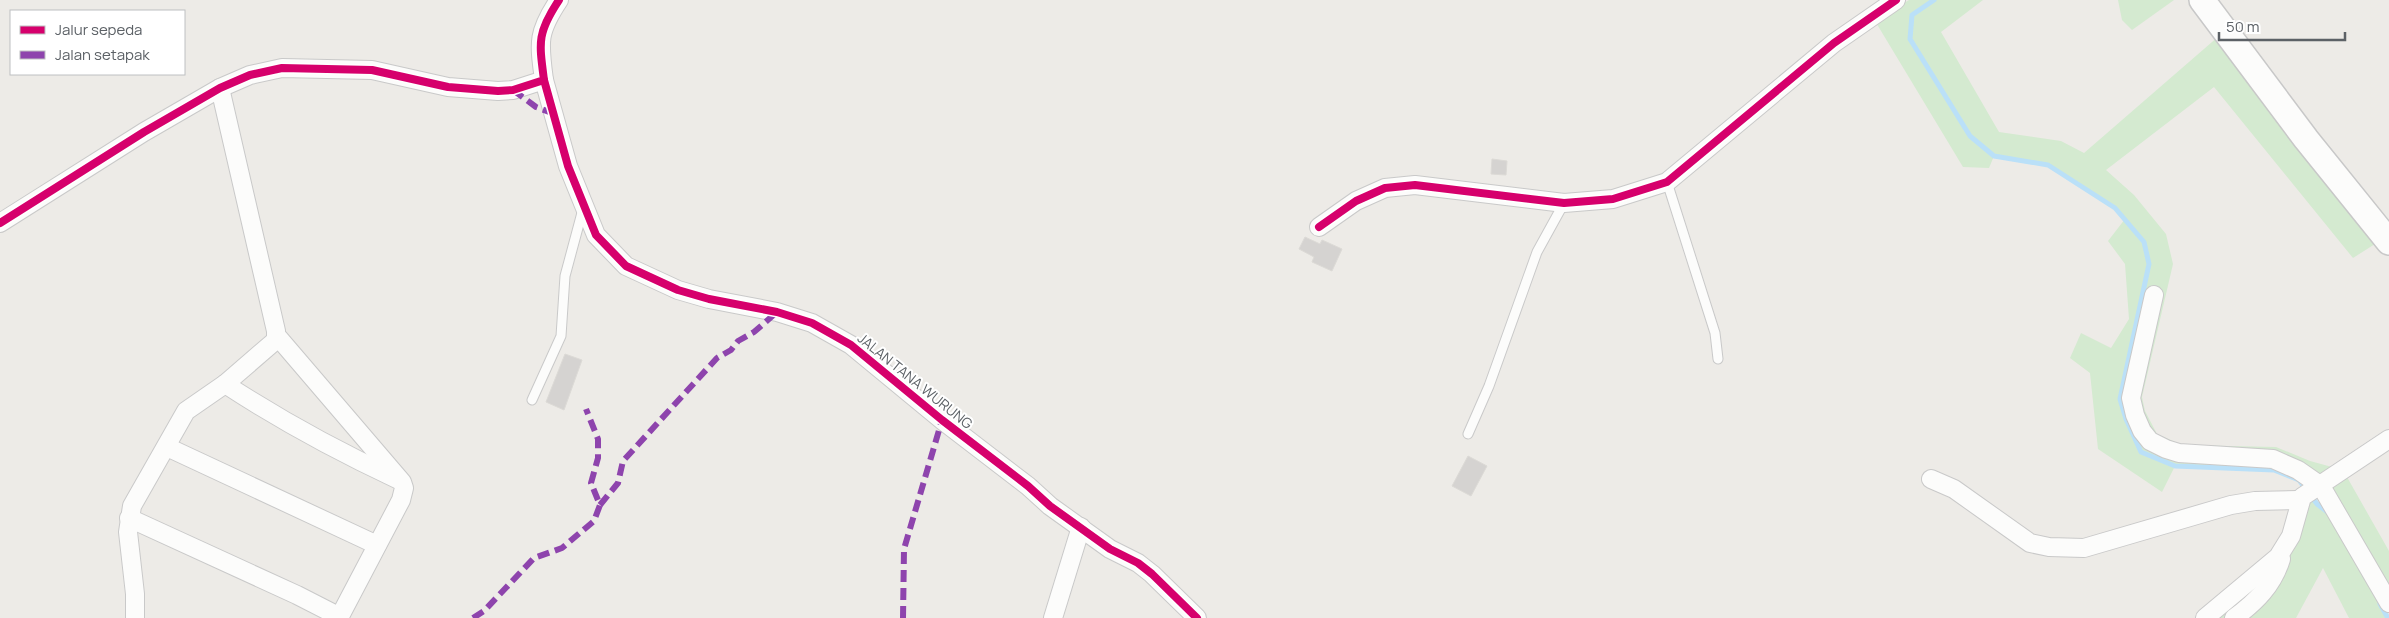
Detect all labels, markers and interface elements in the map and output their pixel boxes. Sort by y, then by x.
legend [10,10,185,75]
scale bar [2219,10,2345,42]
text: 50 m [2226,16,2260,37]
text: Jalur sepeda [55,19,142,40]
text: Jalan setapak [55,44,150,65]
street label: JALAN TANA WURUNG [854,328,977,433]

